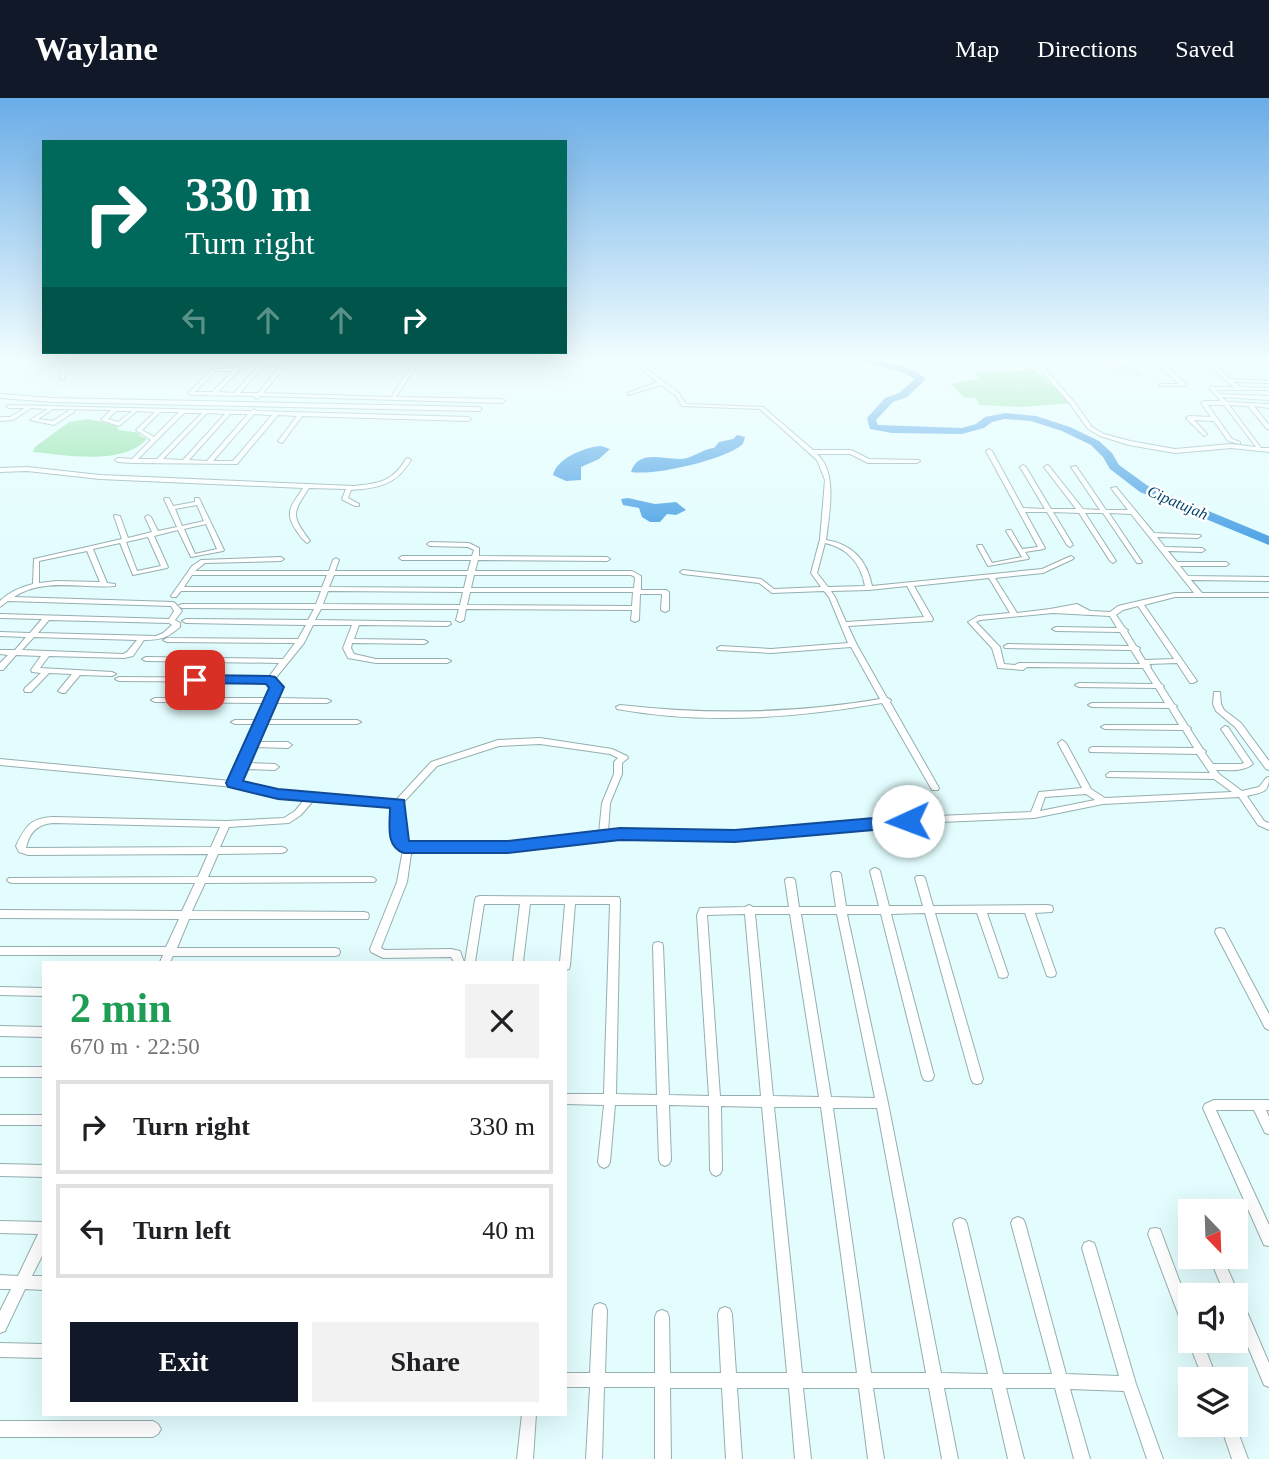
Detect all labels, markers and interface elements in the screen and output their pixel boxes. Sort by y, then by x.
text: Waylane [35,31,158,67]
text: Map [955,36,999,62]
text: Directions [1037,36,1137,62]
text: Saved [1175,36,1234,62]
text: 330 m [185,167,312,222]
icon: right [70,168,161,259]
text: Turn right [185,225,315,261]
icon: left [176,301,214,339]
icon: ahead [249,301,287,339]
icon: ahead [322,301,360,339]
icon: right [395,301,433,339]
water label: Cipatujah [1145,482,1211,524]
pin [165,650,225,710]
icon: arrive [176,661,214,699]
position arrow [871,784,945,858]
button: close [465,984,539,1058]
text: 2 min [70,985,172,1031]
text: 670 m · 22:50 [70,1034,200,1059]
icon: right [74,1108,112,1146]
text: Turn right [133,1112,250,1141]
text: 330 m [469,1112,535,1141]
north arrow [1178,1199,1248,1269]
map controls [1178,1199,1248,1437]
icon: left [74,1212,112,1250]
text: Turn left [133,1216,231,1245]
text: 40 m [482,1216,535,1245]
button: sound [1178,1283,1248,1353]
button: Exit [70,1322,298,1402]
button: Share [312,1322,539,1402]
button: layers [1178,1367,1248,1437]

